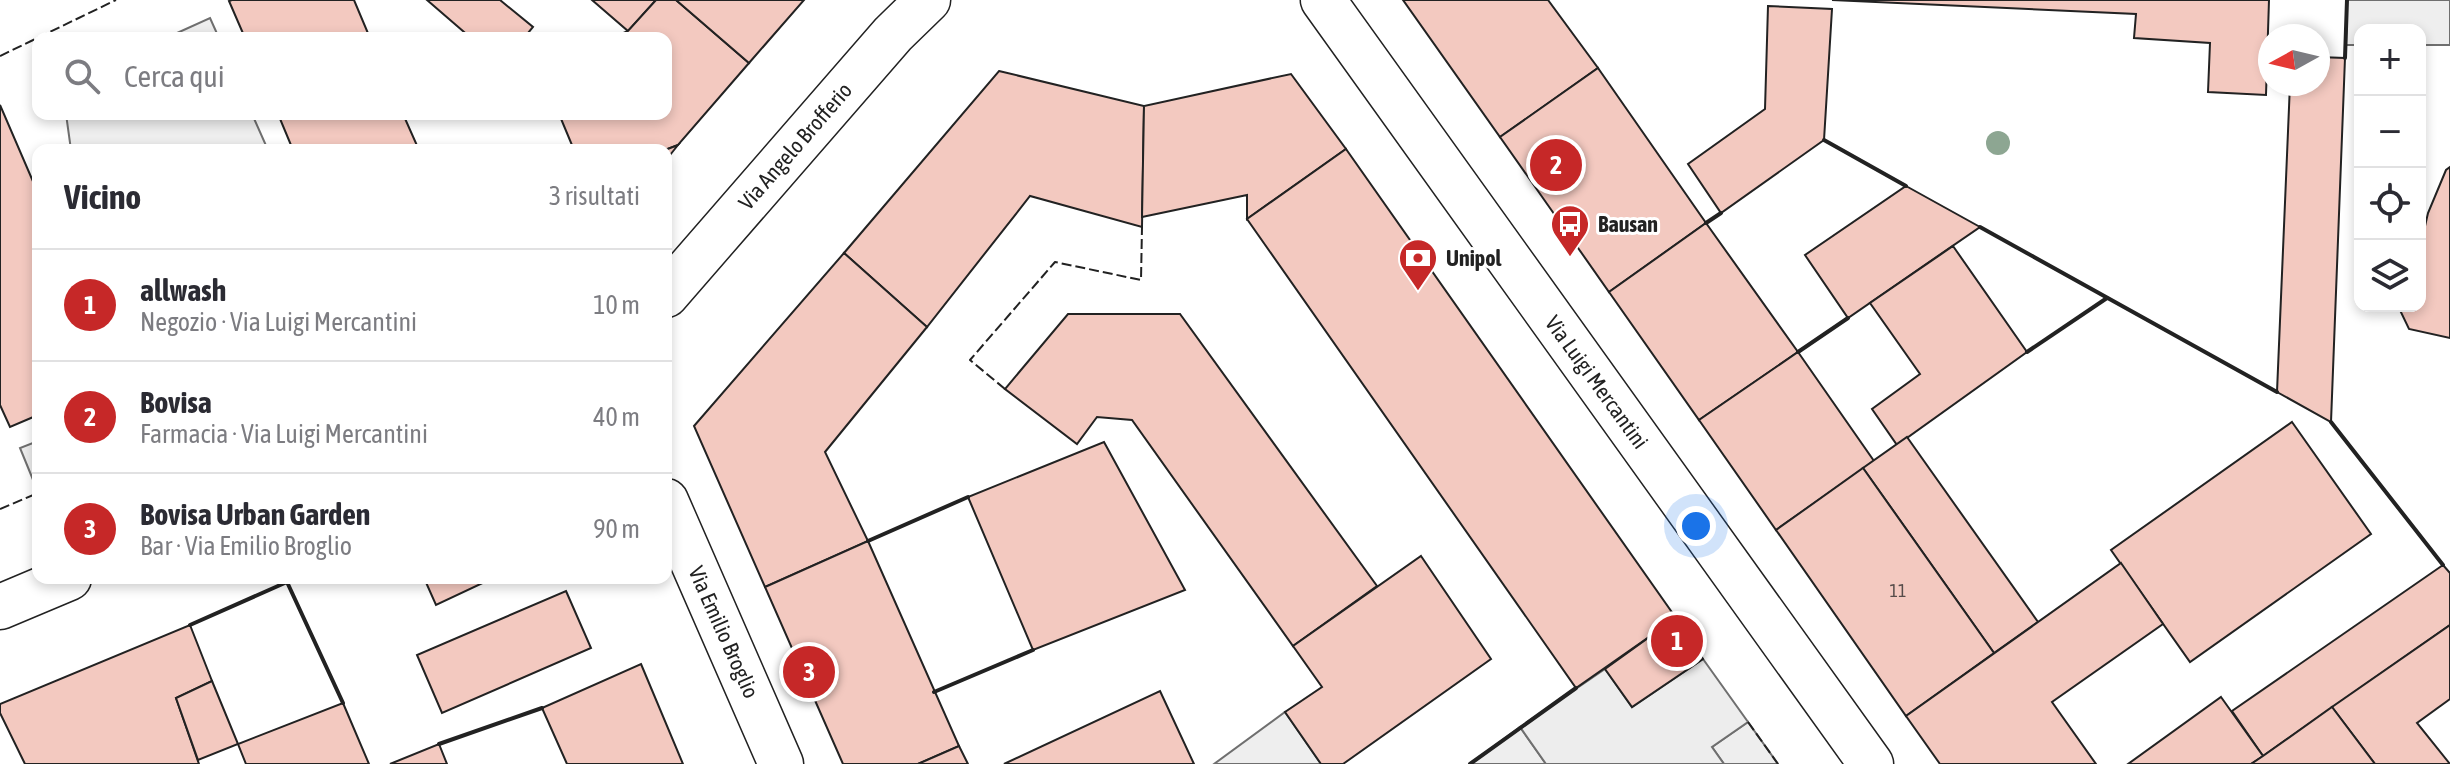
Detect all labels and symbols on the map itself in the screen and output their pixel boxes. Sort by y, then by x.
north arrow [2258,24,2330,96]
street label: Via Angelo Brofferio [733,77,857,215]
pin: 2 [1530,135,1582,195]
bus stop icon: Bausan [1549,203,1591,258]
place label: Bausan [1598,211,1658,237]
bank icon: Unipol [1397,237,1439,292]
place label: Unipol [1446,245,1502,271]
street label: Via Luigi Mercantini [1540,310,1654,454]
your location [1676,506,1716,546]
street label: Via Emilio Broglio [683,562,765,702]
house number: 11 [1890,580,1906,601]
pin: 1 [1651,611,1703,671]
pin: 3 [783,642,835,702]

